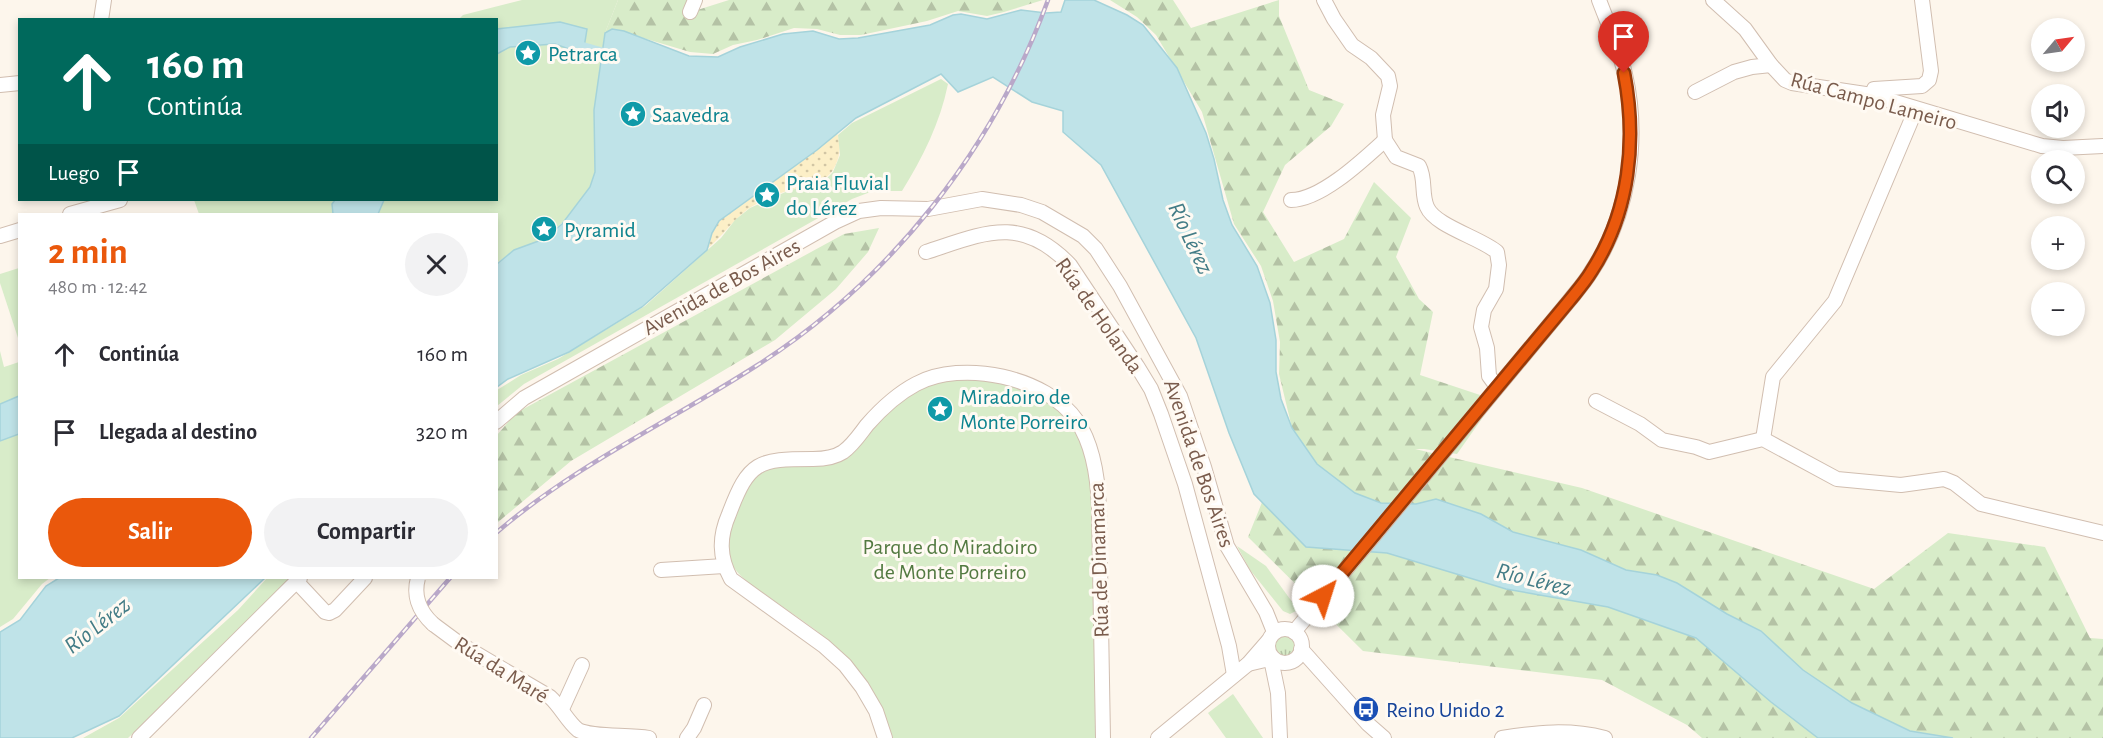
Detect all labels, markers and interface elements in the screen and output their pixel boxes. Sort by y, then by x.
pin [1598,11,1649,73]
north arrow [2031,18,2085,72]
map controls [2031,18,2085,336]
icon: arrive [1607,20,1640,53]
place icon: Petrarca [513,38,543,68]
icon: ahead [48,42,126,120]
place label: Petrarca [548,43,618,65]
text: 160 m [147,44,245,86]
street label: Rúa Campo Lameiro [1788,68,1959,134]
button: sound [2031,84,2085,138]
text: Continúa [147,93,243,120]
place icon: Saavedra [618,99,648,129]
place label: Saavedra [652,104,730,126]
button: search [2031,150,2085,204]
icon: arrive [112,156,145,189]
text: Luego [48,162,100,184]
place label: Praia Fluvial do Lérez [786,172,889,219]
place icon: Praia Fluvial do Lérez [752,180,782,210]
water label: Río Lérez [1163,199,1217,278]
place icon: Pyramid [529,214,559,244]
button: + [2031,216,2085,270]
place label: Pyramid [564,219,636,241]
button: close [405,233,468,296]
text: 2 min [48,234,128,270]
street label: Avenida de Bos Aires [639,235,804,339]
street label: Rúa de Holanda [1051,254,1147,377]
text: 480 m · 12:42 [48,277,147,297]
button: − [2031,282,2085,336]
icon: ahead [48,338,81,371]
text: Continúa [99,343,179,365]
text: 160 m [417,343,468,365]
street label: Avenida de Bos Aires [1160,377,1238,550]
place label: Miradoiro de Monte Porreiro [960,386,1088,433]
place icon: Miradoiro de Monte Porreiro [925,394,955,424]
icon: arrive [48,416,81,449]
text: Llegada al destino [99,421,257,443]
text: 320 m [416,421,468,443]
street label: Rúa de Dinamarca [1085,482,1113,638]
button: Salir [48,498,252,567]
button: Compartir [264,498,468,567]
park label: Parque do Miradoiro de Monte Porreiro [862,536,1038,583]
water label: Río Lérez [1494,559,1574,601]
position arrow [1291,564,1355,628]
water label: Río Lérez [60,593,135,659]
street label: Rúa da Maré [451,632,552,707]
bus stop icon: Reino Unido 2 [1351,694,1381,724]
place label: Reino Unido 2 [1386,699,1505,721]

